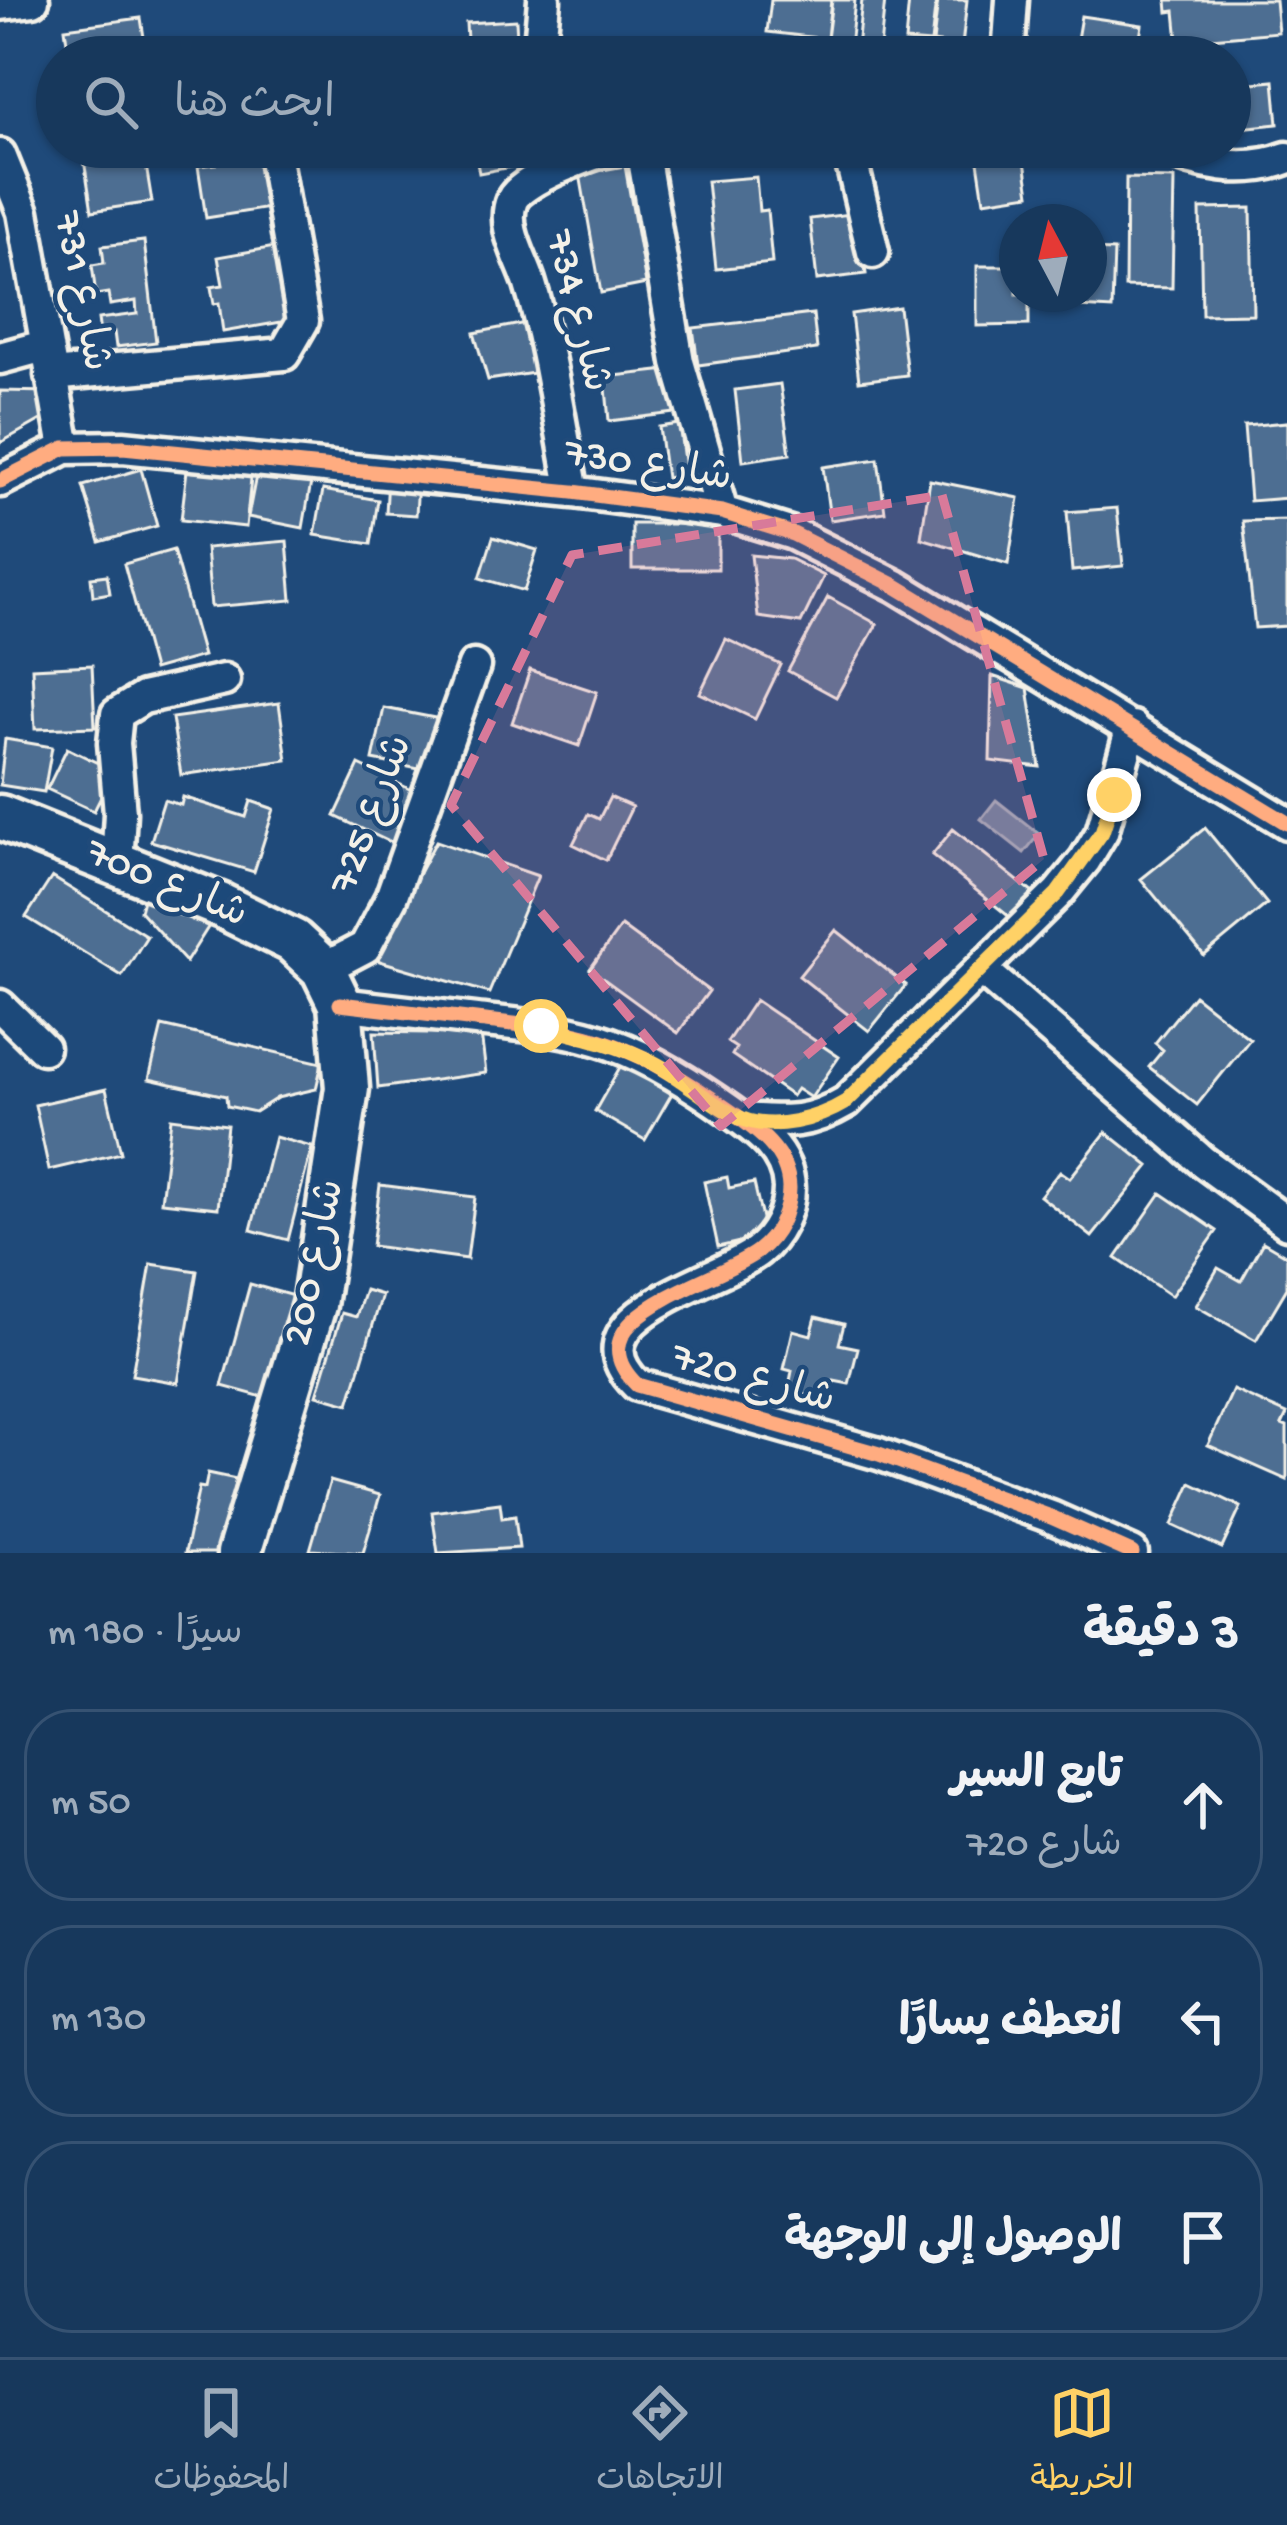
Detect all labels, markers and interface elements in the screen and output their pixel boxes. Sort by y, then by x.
search box [36,36,1251,168]
icon: search [78,69,144,135]
text: ابحث هنا [174,80,335,133]
north arrow [999,204,1107,312]
street label: شارع 731 [39,207,119,376]
street label: شارع 734 [531,225,620,398]
street label: شارع 730 [560,429,735,505]
street label: شارع 725 [320,729,427,902]
route end [1087,768,1141,822]
street label: شارع 700 [77,829,254,942]
route start [514,999,568,1053]
street label: شارع 200 [274,1175,359,1351]
street label: شارع 720 [665,1333,840,1428]
text: 3 دقيقة [1083,1606,1239,1666]
text: سيرًا · 180 m [48,1612,243,1658]
text: تابع السير [951,1751,1122,1804]
icon: ahead [1170,1772,1236,1838]
text: 50 m [51,1782,131,1828]
text: شارع 720 [967,1824,1122,1870]
icon: left [1170,1988,1236,2054]
text: 130 m [51,1998,146,2044]
text: انعطف يسارًا [899,1999,1122,2052]
icon: arrive [1170,2204,1236,2270]
text: الوصول إلى الوجهة [784,2215,1122,2268]
tab: المحفوظات [153,2380,289,2506]
tab: الاتجاهات [596,2380,724,2506]
tab: الخريطة [1031,2380,1134,2506]

